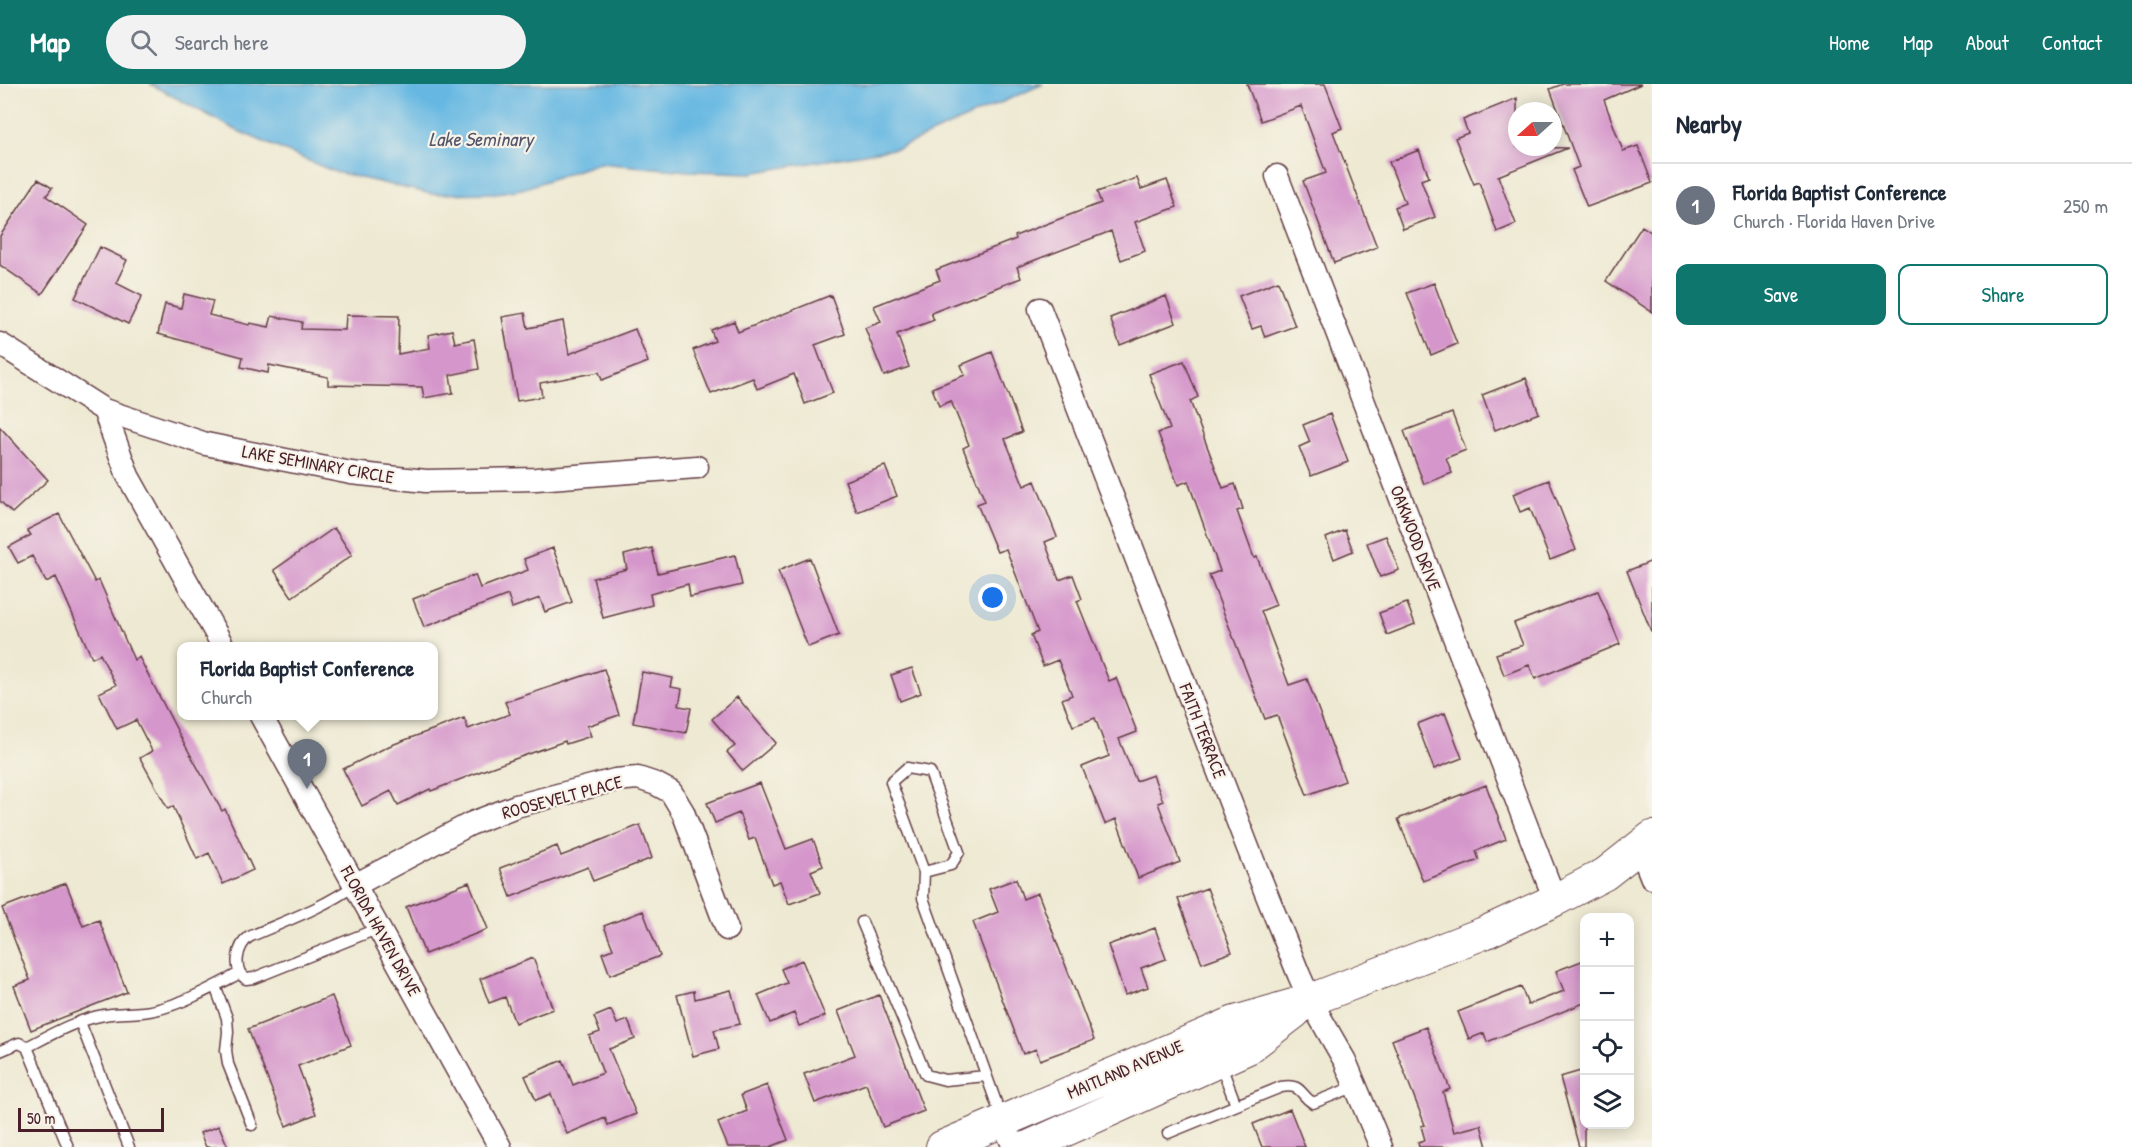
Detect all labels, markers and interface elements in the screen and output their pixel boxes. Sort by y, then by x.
search box [106,15,526,69]
text: Map [30,23,70,61]
icon: search [127,26,160,59]
text: Search here [175,27,269,57]
text: Home [1829,28,1870,57]
text: Map [1903,28,1933,57]
text: About [1966,28,2009,57]
text: Contact [2042,28,2102,57]
north arrow [1508,102,1562,156]
text: Nearby [1676,106,1742,141]
water label: Lake Seminary [429,125,536,153]
text: Florida Baptist Conference [1733,177,1946,207]
text: 1 [1692,192,1699,219]
text: 250 m [2063,192,2108,219]
text: Church · Florida Haven Drive [1733,207,1935,234]
button: Save [1676,264,1886,325]
button: Share [1898,264,2108,325]
street label: LAKE SEMINARY CIRCLE [240,438,396,490]
street label: OAKWOOD DRIVE [1384,482,1448,594]
your location [978,583,1007,612]
popup [177,642,438,720]
text: Florida Baptist Conference [201,653,414,683]
street label: FAITH TERRACE [1173,679,1233,782]
text: Church [201,683,252,710]
pin: 1 [288,740,326,789]
street label: ROOSEVELT PLACE [499,769,625,825]
street label: FLORIDA HAVEN DRIVE [334,860,427,1001]
map controls [1580,913,1634,1129]
button: + [1580,913,1634,967]
button: − [1580,967,1634,1021]
button: locate [1580,1021,1634,1075]
street label: MAITLAND AVENUE [1063,1033,1187,1105]
button: layers [1580,1075,1634,1129]
scale bar [18,1105,164,1132]
text: 50 m [27,1107,56,1129]

